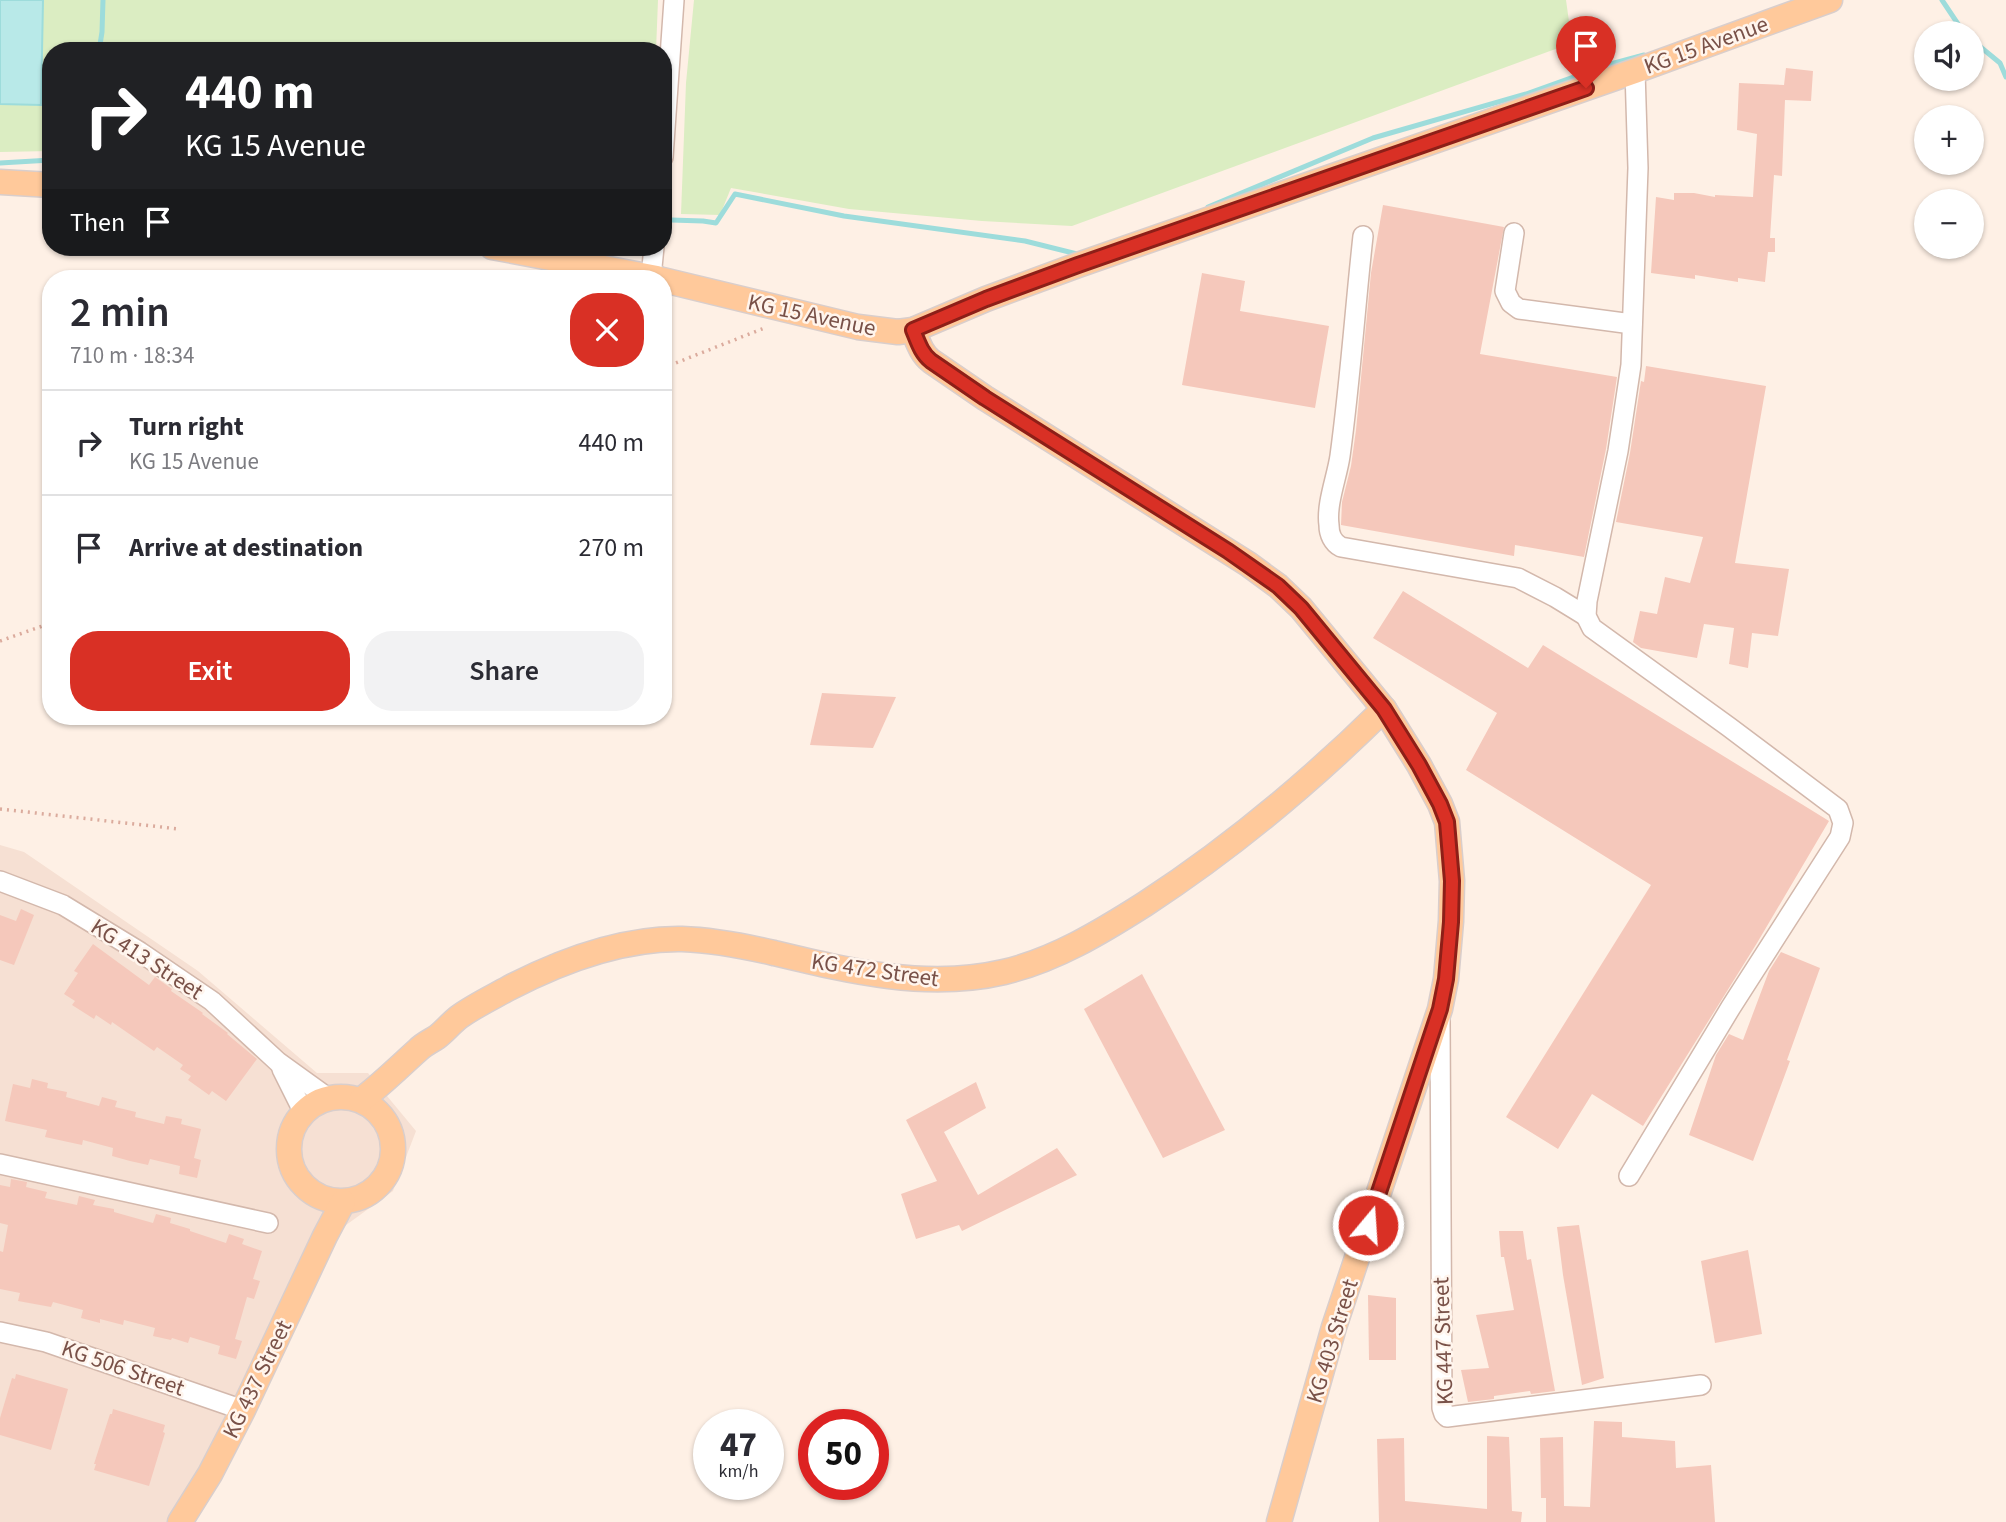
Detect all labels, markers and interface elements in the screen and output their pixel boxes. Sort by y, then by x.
street label: KG 15 Avenue [1639,7,1773,83]
pin [1556,16,1616,88]
map controls [1914,21,1984,259]
button: sound [1914,21,1984,91]
icon: arrive [1567,27,1605,65]
text: 440 m [185,58,314,128]
icon: right [70,70,161,161]
button: + [1914,105,1984,175]
text: KG 15 Avenue [185,123,366,169]
button: − [1914,189,1984,259]
icon: arrive [139,203,177,241]
text: Then [70,204,125,241]
text: 2 min [70,283,170,343]
street label: KG 15 Avenue [745,285,879,345]
button: close [570,293,644,367]
text: 710 m · 18:34 [70,339,194,372]
text: Turn right [129,408,244,445]
icon: right [70,424,108,462]
text: 440 m [578,424,644,461]
text: KG 15 Avenue [129,445,259,478]
icon: arrive [70,529,108,567]
text: Arrive at destination [129,529,363,566]
text: 270 m [578,529,644,566]
button: Exit [70,631,350,711]
button: Share [364,631,644,711]
street label: KG 413 Street [84,910,210,1008]
street label: KG 472 Street [809,945,941,995]
position arrow [1331,1188,1405,1262]
street label: KG 403 Street [1297,1275,1367,1407]
street label: KG 447 Street [1424,1276,1462,1406]
street label: KG 437 Street [214,1314,300,1444]
street label: KG 506 Street [57,1332,189,1405]
speed limit sign: 50 [798,1409,889,1500]
text: 47 [720,1420,757,1470]
text: km/h [719,1459,758,1484]

